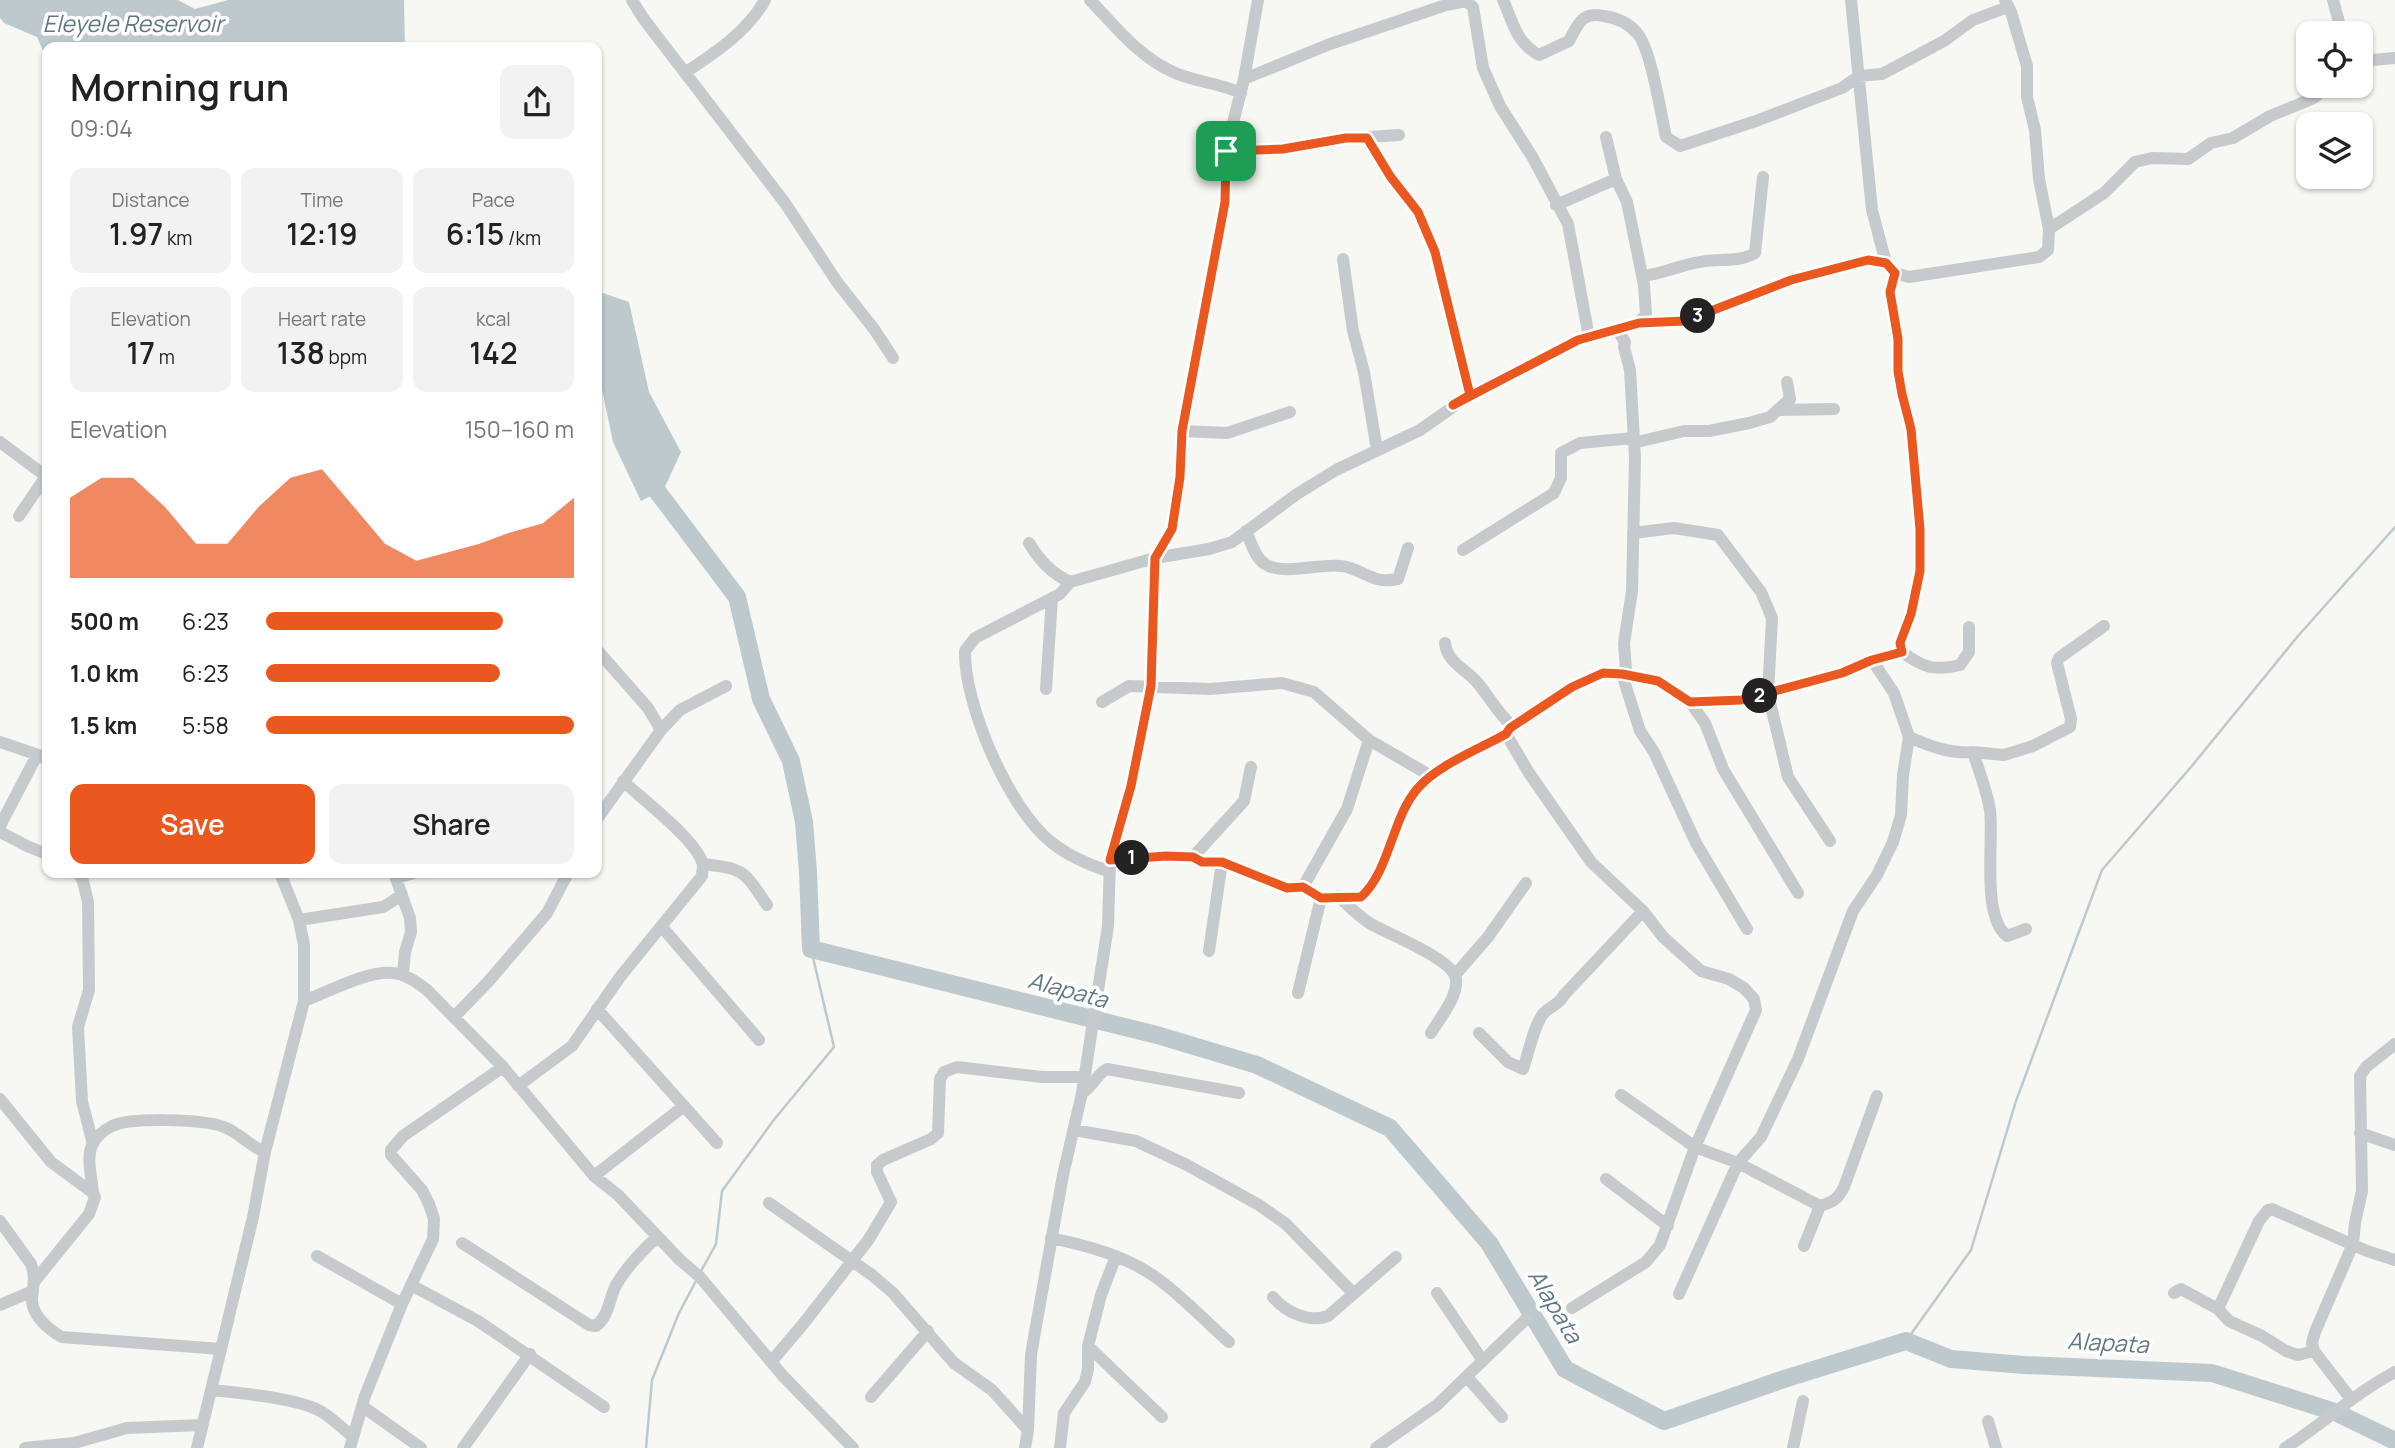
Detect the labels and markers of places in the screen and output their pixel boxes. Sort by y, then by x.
pin [1196,121,1256,181]
pin: 3 [1680,298,1716,334]
pin: 2 [1742,678,1778,714]
pin: 1 [1114,840,1150,876]

